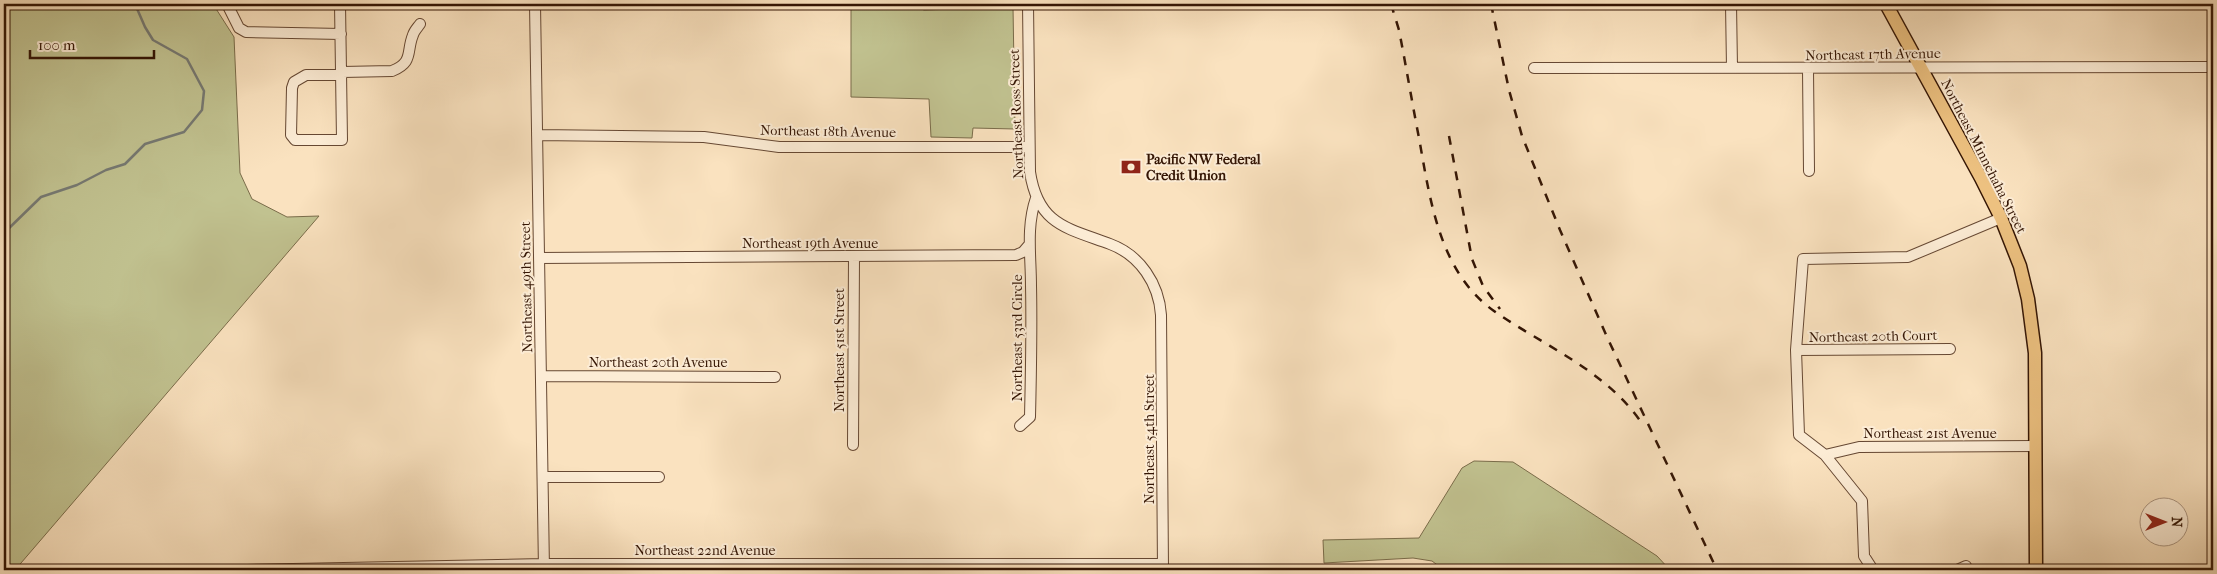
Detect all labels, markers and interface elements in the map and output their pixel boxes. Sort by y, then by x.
scale bar [30,28,154,60]
text: 100 m [38,36,76,54]
street label: Northeast 17th Avenue [1805,45,1941,64]
street label: Northeast Ross Street [1006,49,1027,179]
street label: Northeast Minnehaha Street [1937,76,2030,236]
street label: Northeast 18th Avenue [760,122,896,141]
place label: Pacific NW Federal Credit Union [1146,151,1261,184]
bank icon: Pacific NW Federal Credit Union [1120,156,1142,178]
street label: Northeast 49th Street [517,221,536,353]
street label: Northeast 19th Avenue [742,235,878,252]
street label: Northeast 53rd Circle [1009,274,1026,402]
street label: Northeast 51st Street [831,288,848,412]
street label: Northeast 20th Court [1808,327,1938,346]
street label: Northeast 20th Avenue [589,354,727,371]
street label: Northeast 54th Street [1141,374,1158,504]
street label: Northeast 21st Avenue [1863,425,1997,442]
north arrow [2140,496,2190,546]
text: N [2168,517,2185,528]
street label: Northeast 22nd Avenue [634,542,776,559]

